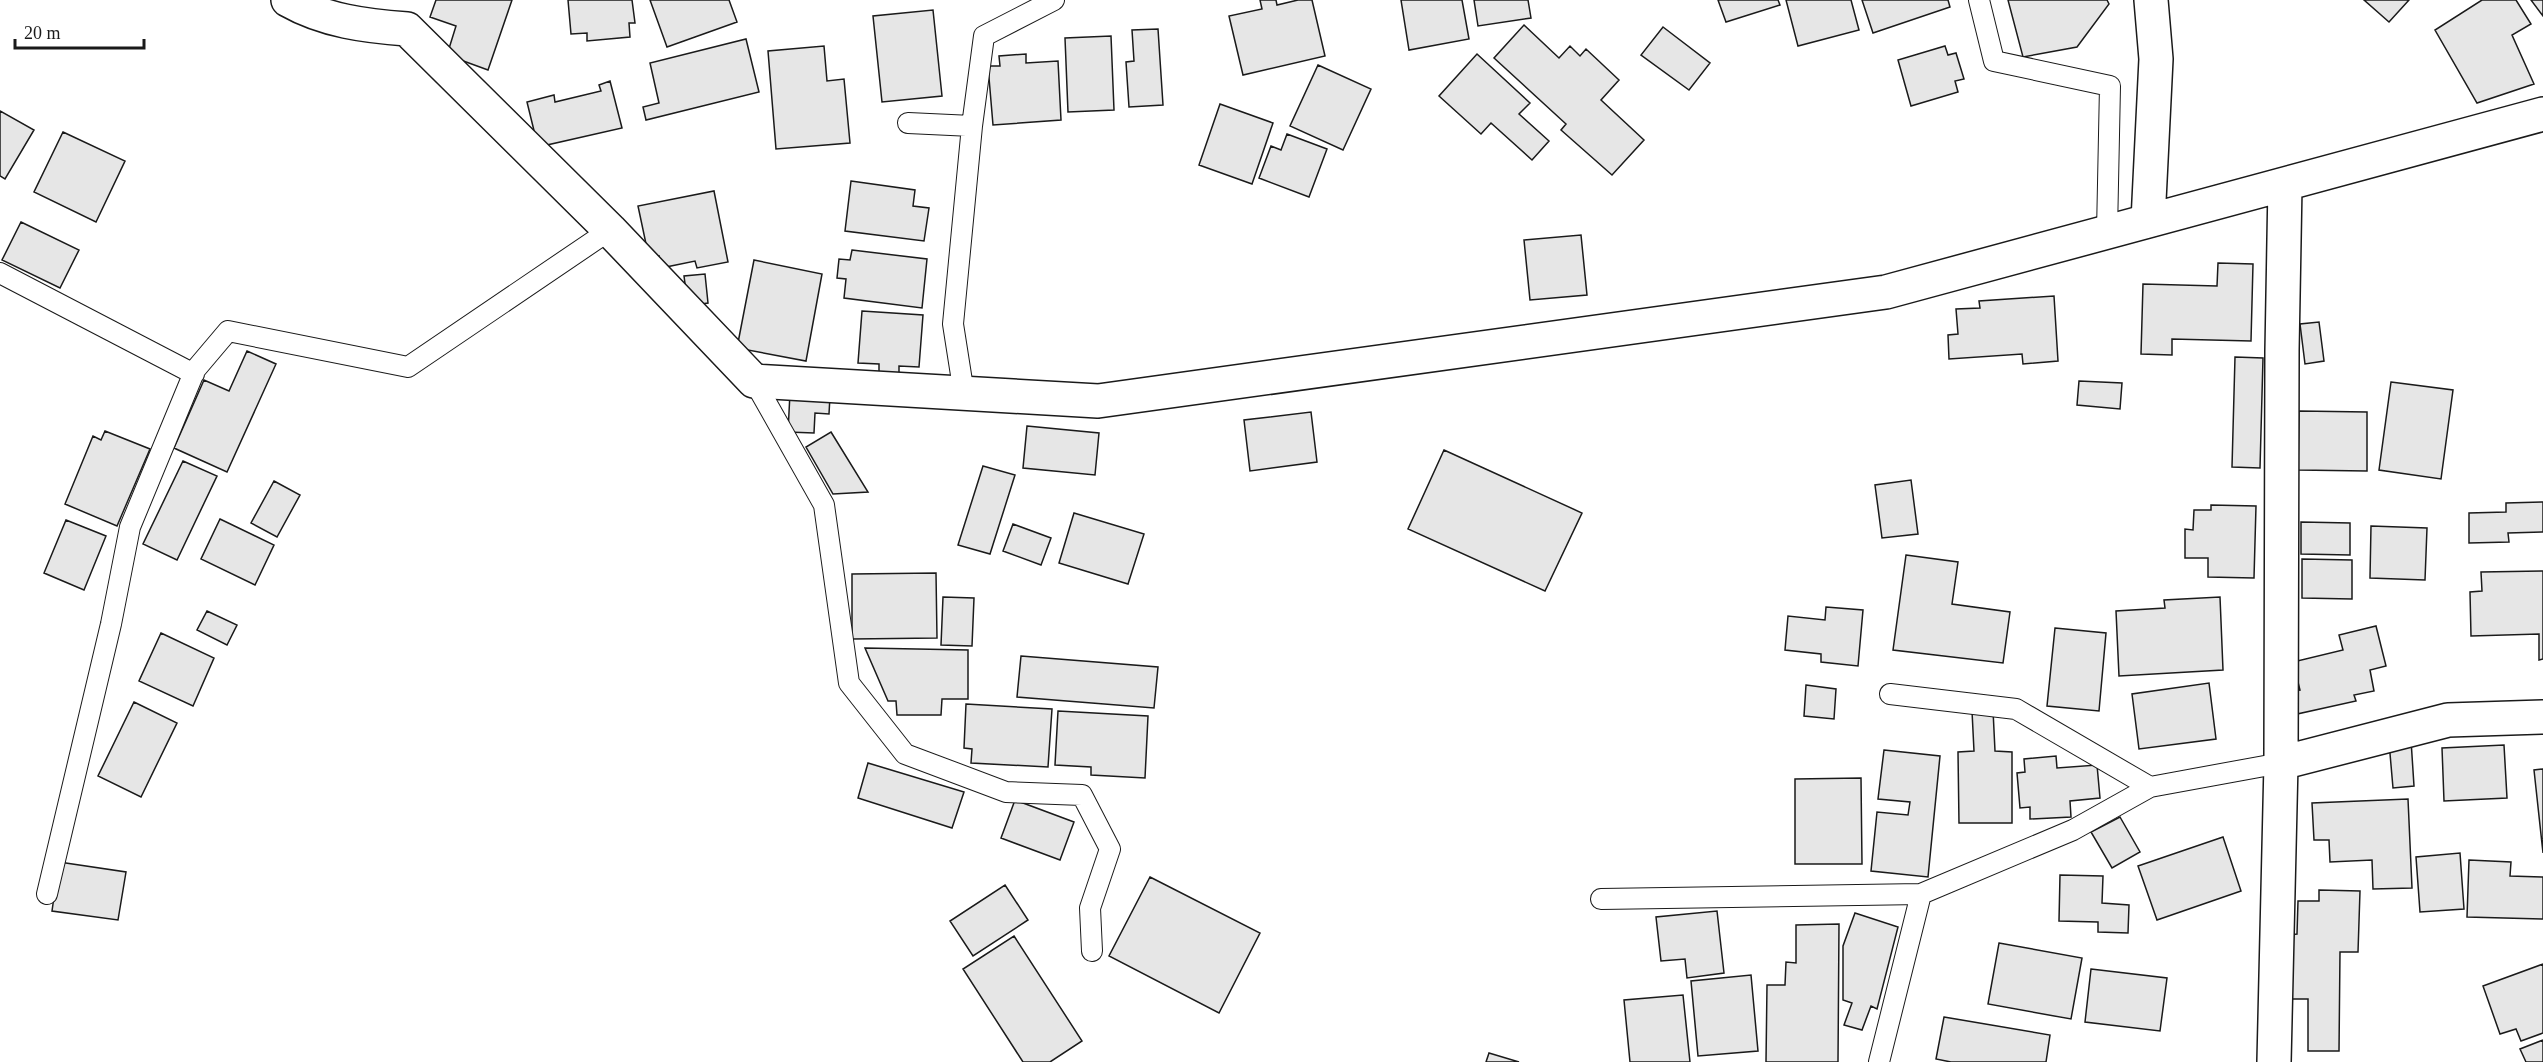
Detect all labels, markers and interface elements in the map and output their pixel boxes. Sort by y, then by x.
scale bar [15,12,144,50]
text: 20 m [24,23,61,43]

